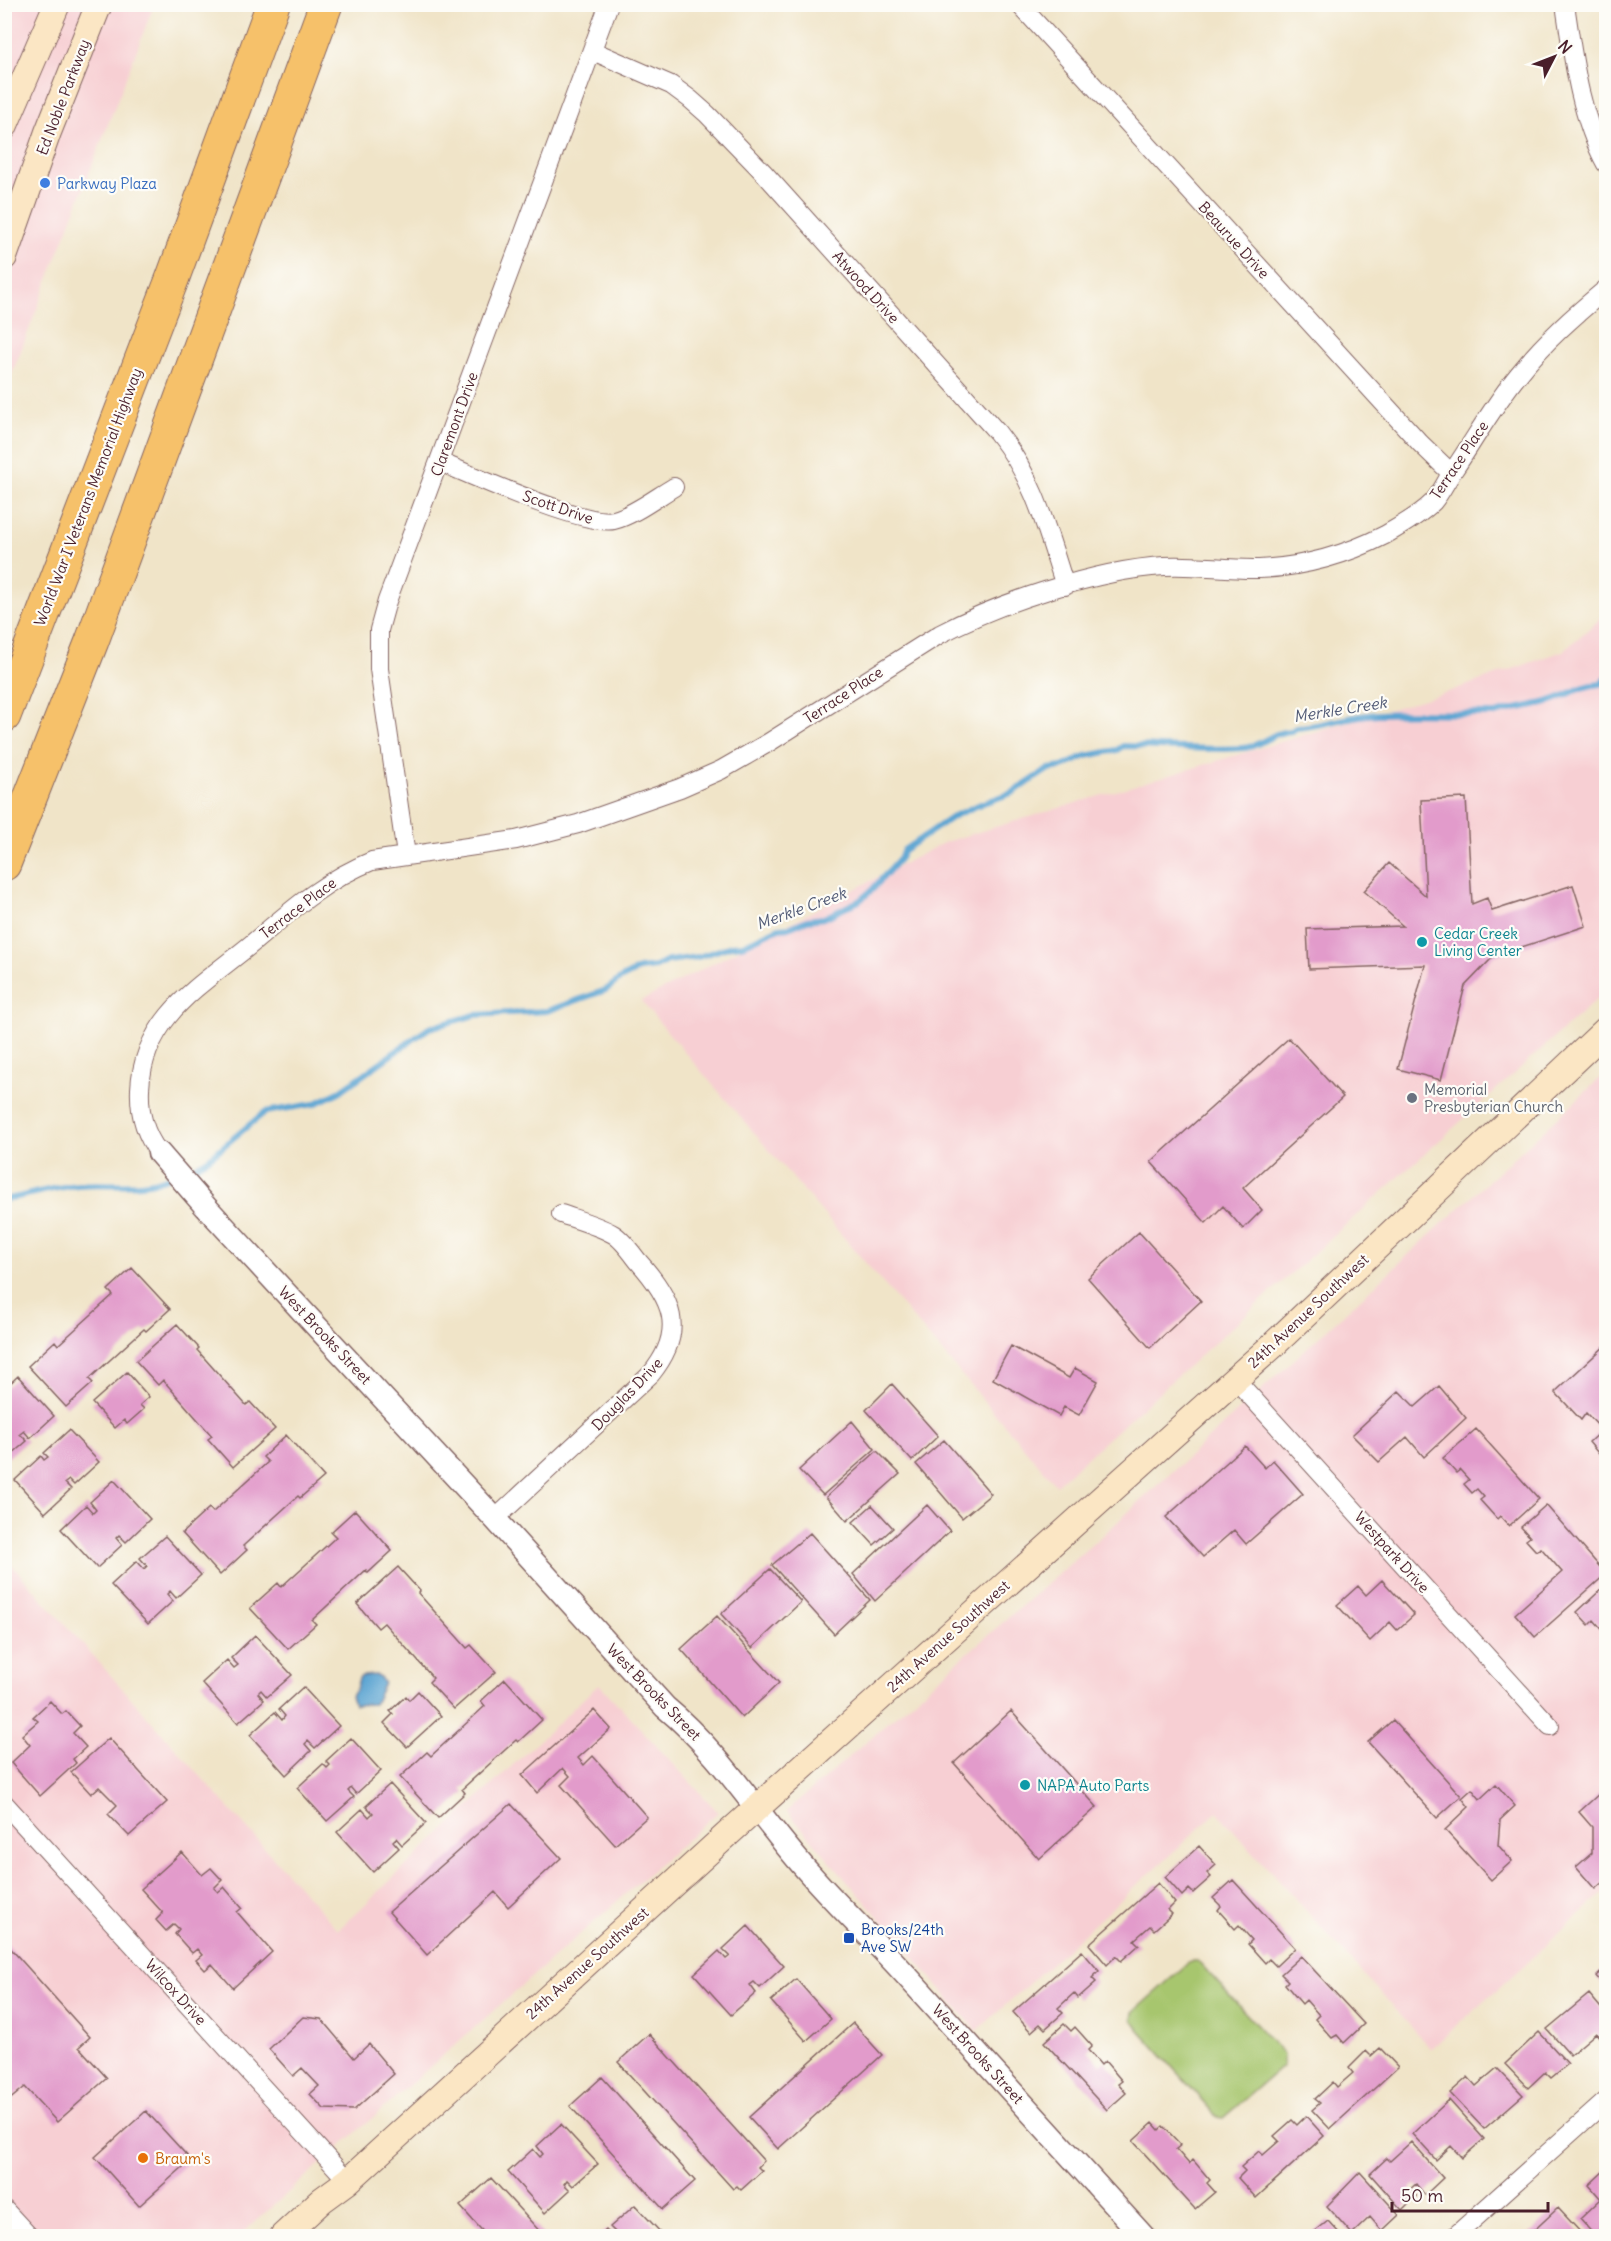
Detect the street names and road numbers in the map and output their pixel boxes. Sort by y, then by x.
street label: Ed Noble Parkway [32,36,94,158]
street label: Beaurue Drive [1194,198,1274,282]
street label: Atwood Drive [828,247,904,327]
street label: World War I Veterans Memorial Highway [30,365,146,629]
street label: Claremont Drive [426,369,482,479]
street label: Terrace Place [1426,417,1492,503]
street label: Scott Drive [520,486,596,528]
street label: Terrace Place [800,662,886,728]
street label: Terrace Place [256,873,340,943]
street label: 24th Avenue Southwest [1243,1250,1373,1372]
street label: West Brooks Street [275,1282,375,1388]
street label: Douglas Drive [588,1354,666,1434]
street label: Westpark Drive [1350,1507,1434,1597]
street label: 24th Avenue Southwest [883,1576,1013,1696]
street label: West Brooks Street [603,1640,705,1744]
street label: 24th Avenue Southwest [522,1903,652,2023]
street label: Wilcox Drive [141,1955,211,2029]
street label: West Brooks Street [928,2000,1028,2108]

